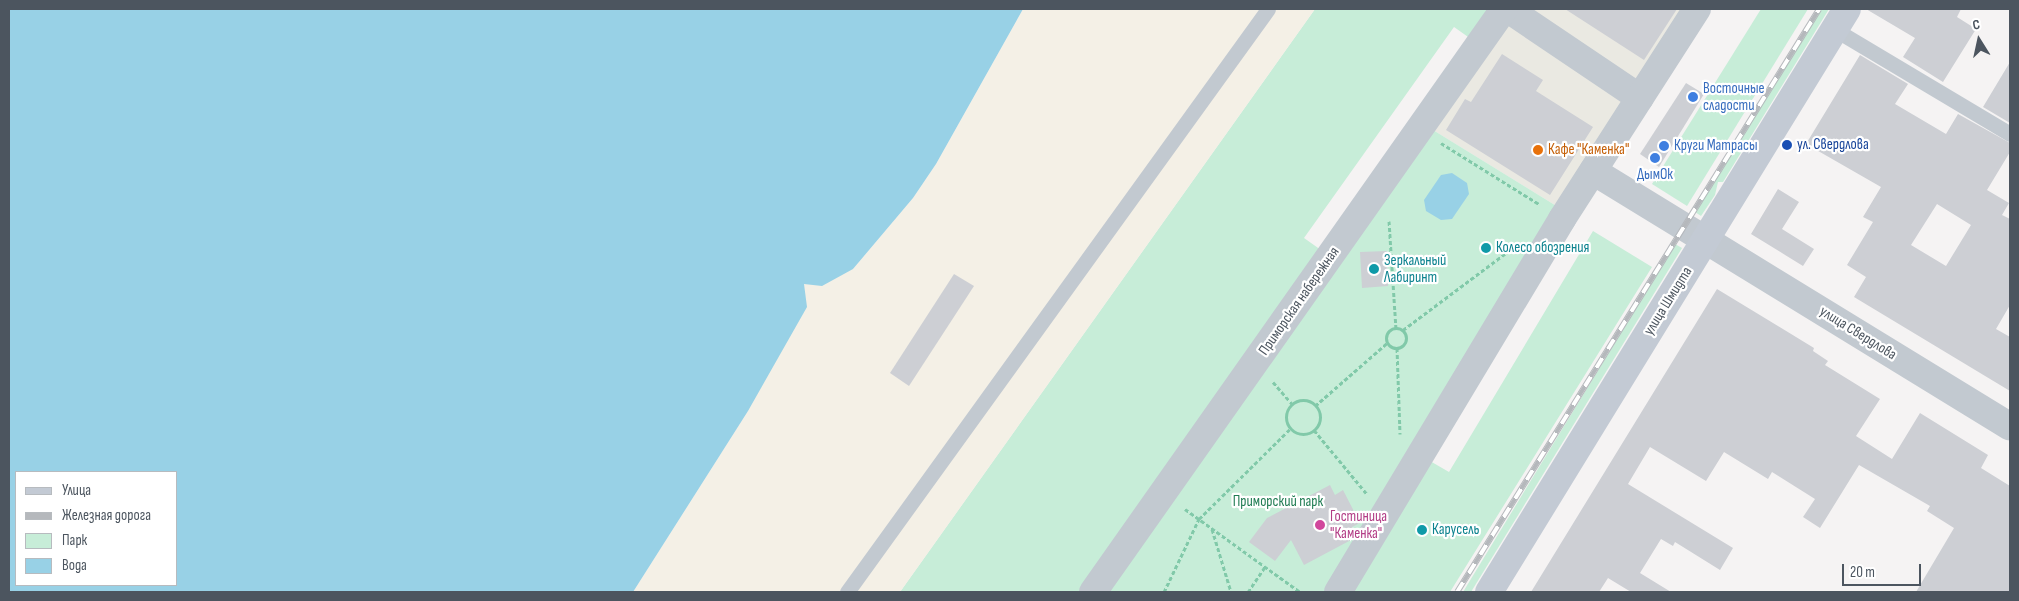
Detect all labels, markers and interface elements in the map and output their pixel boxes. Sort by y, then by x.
north arrow [1954,15,2004,65]
text: С [1971,16,1981,34]
place label: Восточные сладости [1703,79,1765,114]
marker: Восточные сладости [1687,91,1699,103]
place label: ул. Свердлова [1797,136,1869,154]
place label: Круги Матрасы [1674,137,1757,155]
marker: ул. Свердлова [1781,139,1793,151]
marker: Круги Матрасы [1658,140,1670,152]
place label: Кафе "Каменка" [1548,141,1629,159]
marker: Кафе "Каменка" [1532,144,1544,156]
marker: ДымОк [1649,152,1661,164]
place label: ДымОк [1637,166,1673,184]
place label: Колесо обозрения [1496,239,1589,257]
marker: Колесо обозрения [1480,242,1492,254]
street label: Приморская набережная [1255,243,1343,359]
place label: Зеркальный Лабиринт [1384,251,1446,286]
marker: Зеркальный Лабиринт [1368,263,1380,275]
street label: улица Шмидта [1640,264,1696,338]
street label: улица Свердлова [1816,302,1900,364]
legend [15,471,178,586]
text: Улица [62,481,91,500]
park label: Приморский парк [1233,493,1323,511]
text: Железная дорога [62,506,151,525]
place label: Гостиница "Каменка" [1330,507,1387,542]
marker: Гостиница "Каменка" [1314,519,1326,531]
place label: Карусель [1432,521,1479,539]
marker: Карусель [1416,524,1428,536]
text: Парк [62,531,87,550]
scale bar [1844,554,1923,586]
text: Вода [62,556,87,575]
text: 20 m [1850,563,1875,582]

